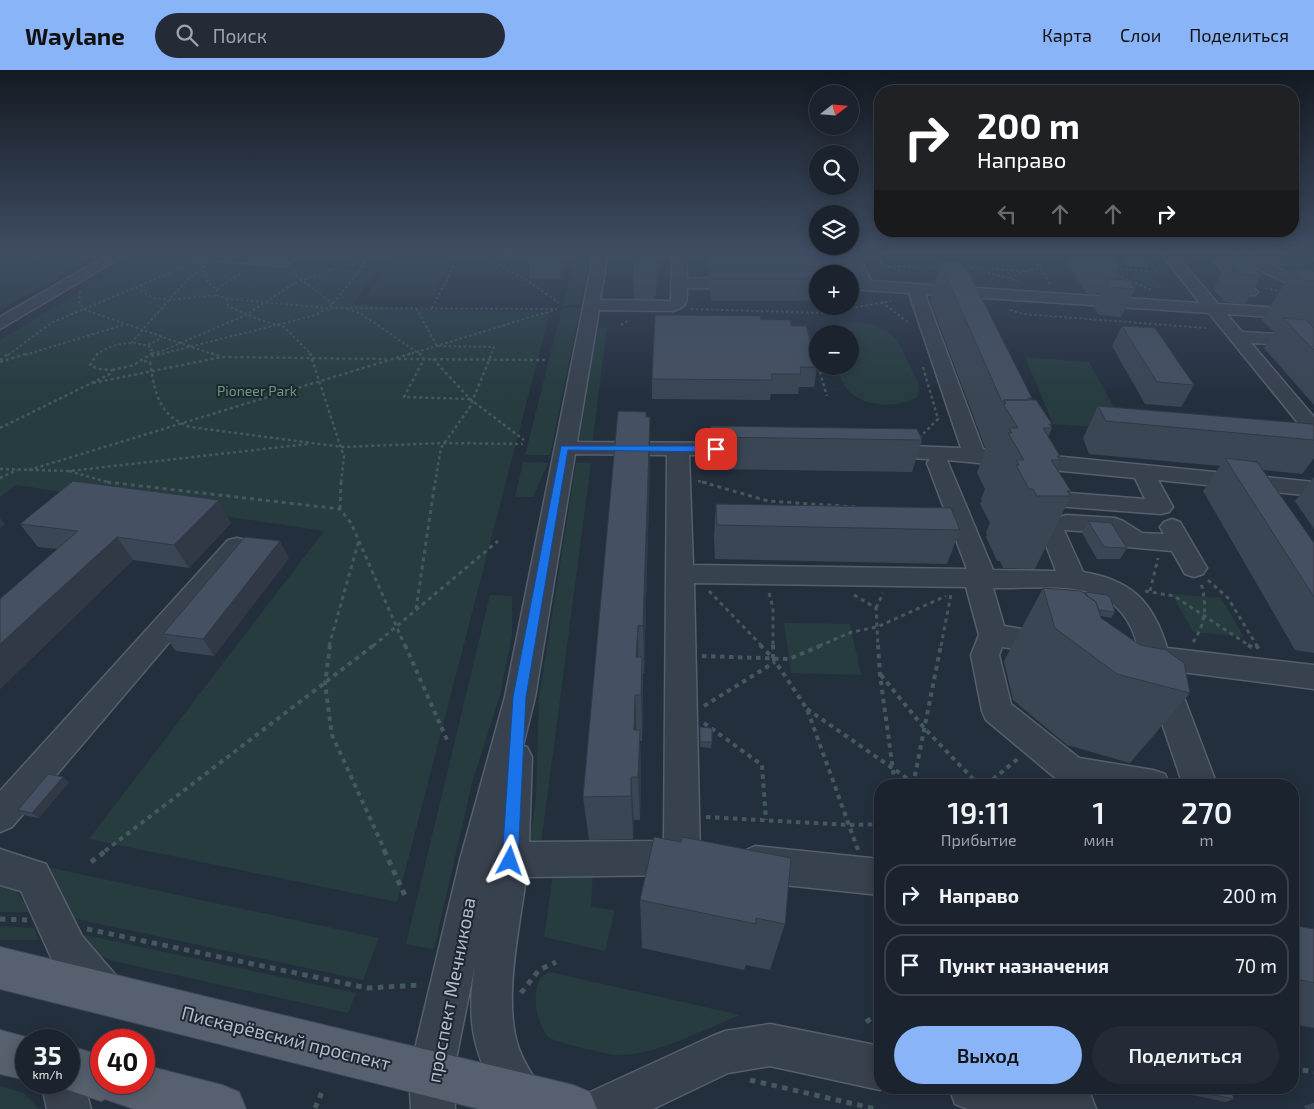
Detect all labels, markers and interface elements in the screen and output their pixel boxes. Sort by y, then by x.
search box [155,13,505,58]
text: Waylane [25,21,125,50]
icon: search [173,21,201,49]
text: Поиск [213,24,267,47]
text: Карта [1042,24,1092,46]
text: Слои [1120,24,1161,46]
text: Поделиться [1189,24,1289,46]
north arrow [809,85,859,135]
map controls [809,85,859,375]
text: 200 m [977,104,1080,146]
icon: right [894,105,959,170]
button: search [809,145,859,195]
text: Направо [977,146,1066,172]
icon: left [993,200,1021,228]
icon: ahead [1046,200,1074,228]
icon: ahead [1099,200,1127,228]
icon: right [1152,200,1180,228]
button: layers [809,205,859,255]
button: + [809,265,859,315]
button: − [809,325,859,375]
park label: Pioneer Park [217,382,297,399]
pin [695,428,737,470]
icon: arrive [702,435,730,463]
text: 19:11 [947,794,1010,830]
text: 1 [1093,794,1105,830]
text: 270 [1181,794,1232,830]
text: Прибытие [941,830,1017,849]
text: мин [1083,830,1114,849]
text: m [1200,830,1214,849]
position arrow [483,834,535,886]
icon: right [896,881,924,909]
text: Направо [939,884,1019,907]
text: 200 m [1223,884,1277,907]
street label: проспект Мечникова [421,895,480,1085]
icon: arrive [896,951,924,979]
text: Пункт назначения [939,954,1109,977]
text: 70 m [1235,954,1277,977]
street label: Пискарёвский проспект [179,1000,393,1075]
button: Выход [894,1026,1082,1084]
button: Поделиться [1092,1026,1279,1084]
speed limit sign: 40 [90,1029,155,1094]
text: 35 [34,1040,61,1070]
text: km/h [33,1067,62,1081]

